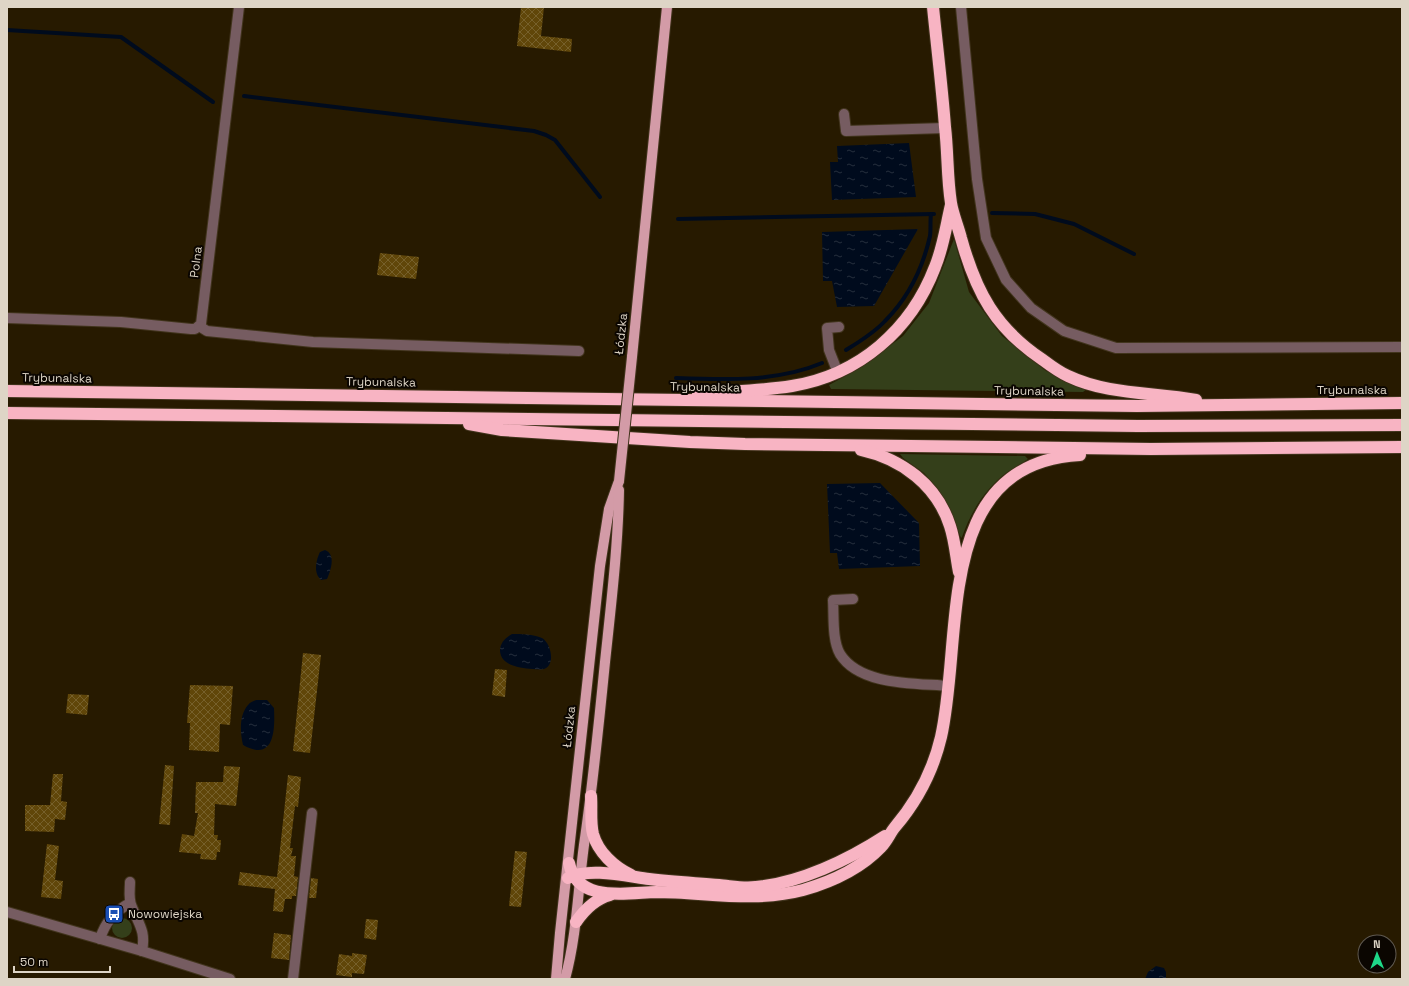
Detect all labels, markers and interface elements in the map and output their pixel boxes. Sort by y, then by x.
street label: Polna [186,245,206,279]
street label: Łódzka [611,312,631,356]
street label: Trybunalska [22,369,92,387]
street label: Trybunalska [346,373,416,391]
street label: Trybunalska [670,378,740,396]
street label: Trybunalska [994,382,1064,400]
street label: Trybunalska [1317,382,1387,398]
street label: Łódzka [559,705,579,749]
bus stop icon: Nowowiejska [103,903,125,925]
place label: Nowowiejska [128,906,202,922]
north arrow [1357,934,1397,974]
text: N [1373,937,1381,951]
scale bar [14,948,110,974]
text: 50 m [20,954,48,970]

